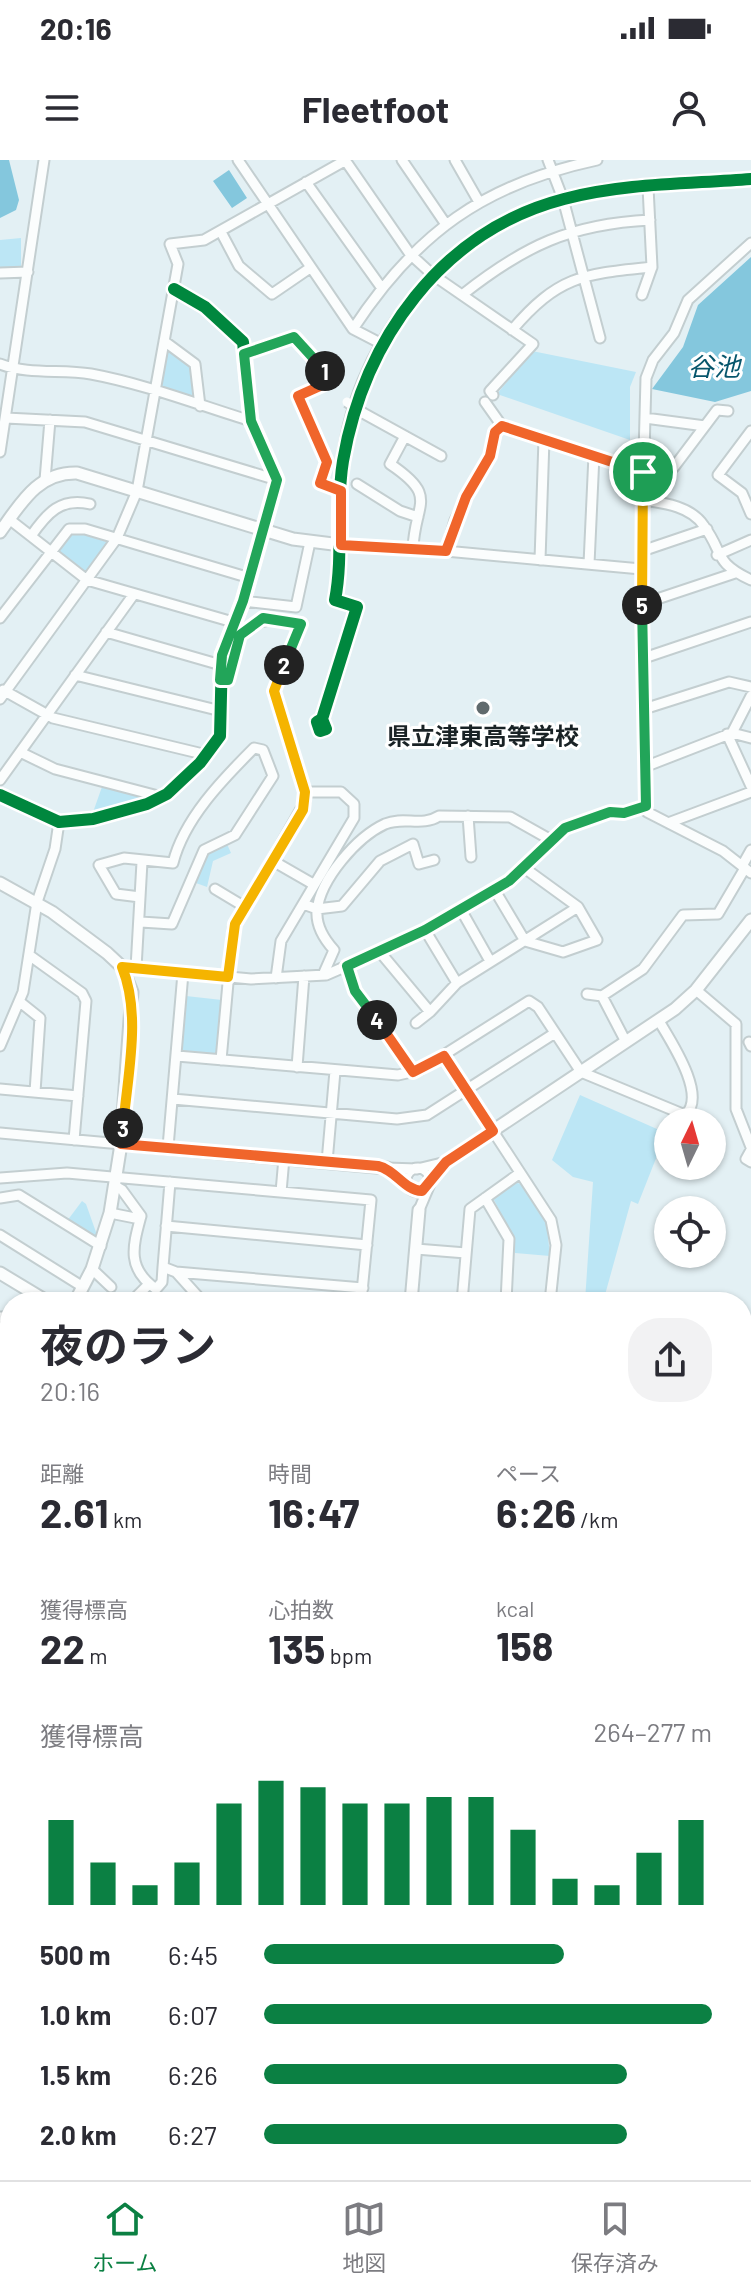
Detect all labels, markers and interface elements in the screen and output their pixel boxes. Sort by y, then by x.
text: 20:16 [40,10,112,46]
icon: menu [40,86,84,130]
icon: person [667,86,711,130]
text: Fleetfoot [302,87,449,130]
water label: 谷池 [688,350,743,381]
pin: 1 [305,351,345,391]
text: 1 [321,358,329,384]
pin [609,438,677,506]
icon: arrive [621,450,665,494]
pin: 5 [622,585,662,625]
text: 5 [636,592,648,618]
pin: 2 [264,645,304,685]
text: 2 [278,652,290,678]
marker: 県立津東高等学校 [474,699,492,717]
place label: 県立津東高等学校 [387,721,579,750]
pin: 4 [357,1000,397,1040]
text: 4 [370,1007,384,1033]
pin: 3 [103,1108,143,1148]
north arrow [654,1108,726,1180]
map controls [654,1108,726,1268]
text: 3 [117,1115,129,1141]
button: locate [654,1196,726,1268]
text: 夜のラン [40,1318,216,1371]
button: share [628,1318,712,1402]
text: 20:16 [40,1375,100,1406]
text: 距離 [40,1460,84,1486]
text: 時間 [268,1460,312,1486]
text: ペース [496,1460,561,1486]
text: 2.61 [40,1488,109,1536]
text: 16:47 [268,1488,359,1536]
text: 6:26 [496,1488,576,1536]
text: km [109,1506,142,1532]
text: /km [576,1506,618,1532]
text: kcal [496,1595,534,1621]
text: 獲得標高 [40,1596,128,1622]
text: 心拍数 [268,1596,334,1622]
text: 158 [496,1621,553,1669]
text: 22 [40,1624,85,1672]
text: 135 [268,1624,325,1672]
text: m [85,1642,107,1668]
text: bpm [325,1642,372,1668]
text: 264–277 m [593,1716,712,1747]
text: 獲得標高 [40,1720,144,1751]
text: 500 m [40,1939,111,1970]
text: 6:45 [168,1939,218,1970]
text: 1.0 km [40,1999,111,2030]
text: 6:07 [168,1999,217,2030]
text: 1.5 km [40,2059,111,2090]
text: 6:26 [168,2059,218,2090]
text: 2.0 km [40,2119,117,2150]
text: 6:27 [168,2119,216,2150]
tab: ホーム [92,2197,158,2277]
tab: 地図 [342,2197,386,2277]
tab: 保存済み [571,2197,659,2277]

